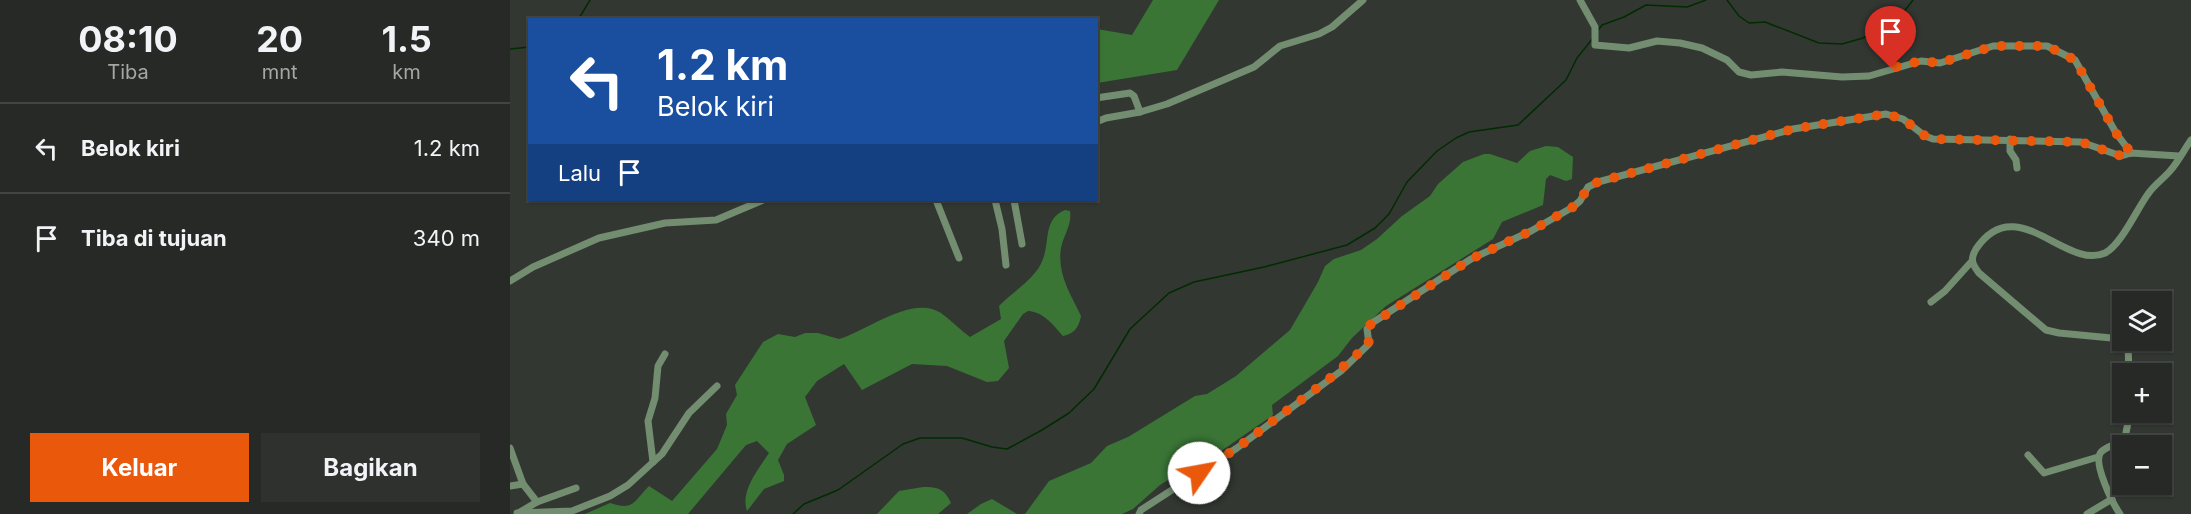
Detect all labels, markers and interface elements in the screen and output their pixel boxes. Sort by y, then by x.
pin [1865,6,1916,68]
icon: arrive [1874,15,1907,48]
text: 08:10 [78,17,178,61]
text: 20 [256,17,303,61]
text: 1.5 [381,17,432,61]
text: 1.2 km [657,39,788,90]
icon: left [558,42,636,120]
text: Tiba [107,60,149,84]
text: mnt [262,60,298,84]
text: km [392,60,421,84]
text: Belok kiri [657,90,774,123]
icon: left [30,132,63,165]
text: Belok kiri [81,135,180,161]
text: 1.2 km [414,135,480,161]
icon: arrive [613,156,646,189]
text: Lalu [558,160,601,186]
icon: arrive [30,222,63,255]
text: Tiba di tujuan [81,225,227,251]
text: 340 m [413,225,480,251]
map controls [2112,291,2172,495]
button: layers [2112,291,2172,351]
button: + [2112,363,2172,423]
button: Keluar [30,433,249,502]
button: Bagikan [261,433,480,502]
button: − [2112,435,2172,495]
position arrow [1167,441,1231,505]

